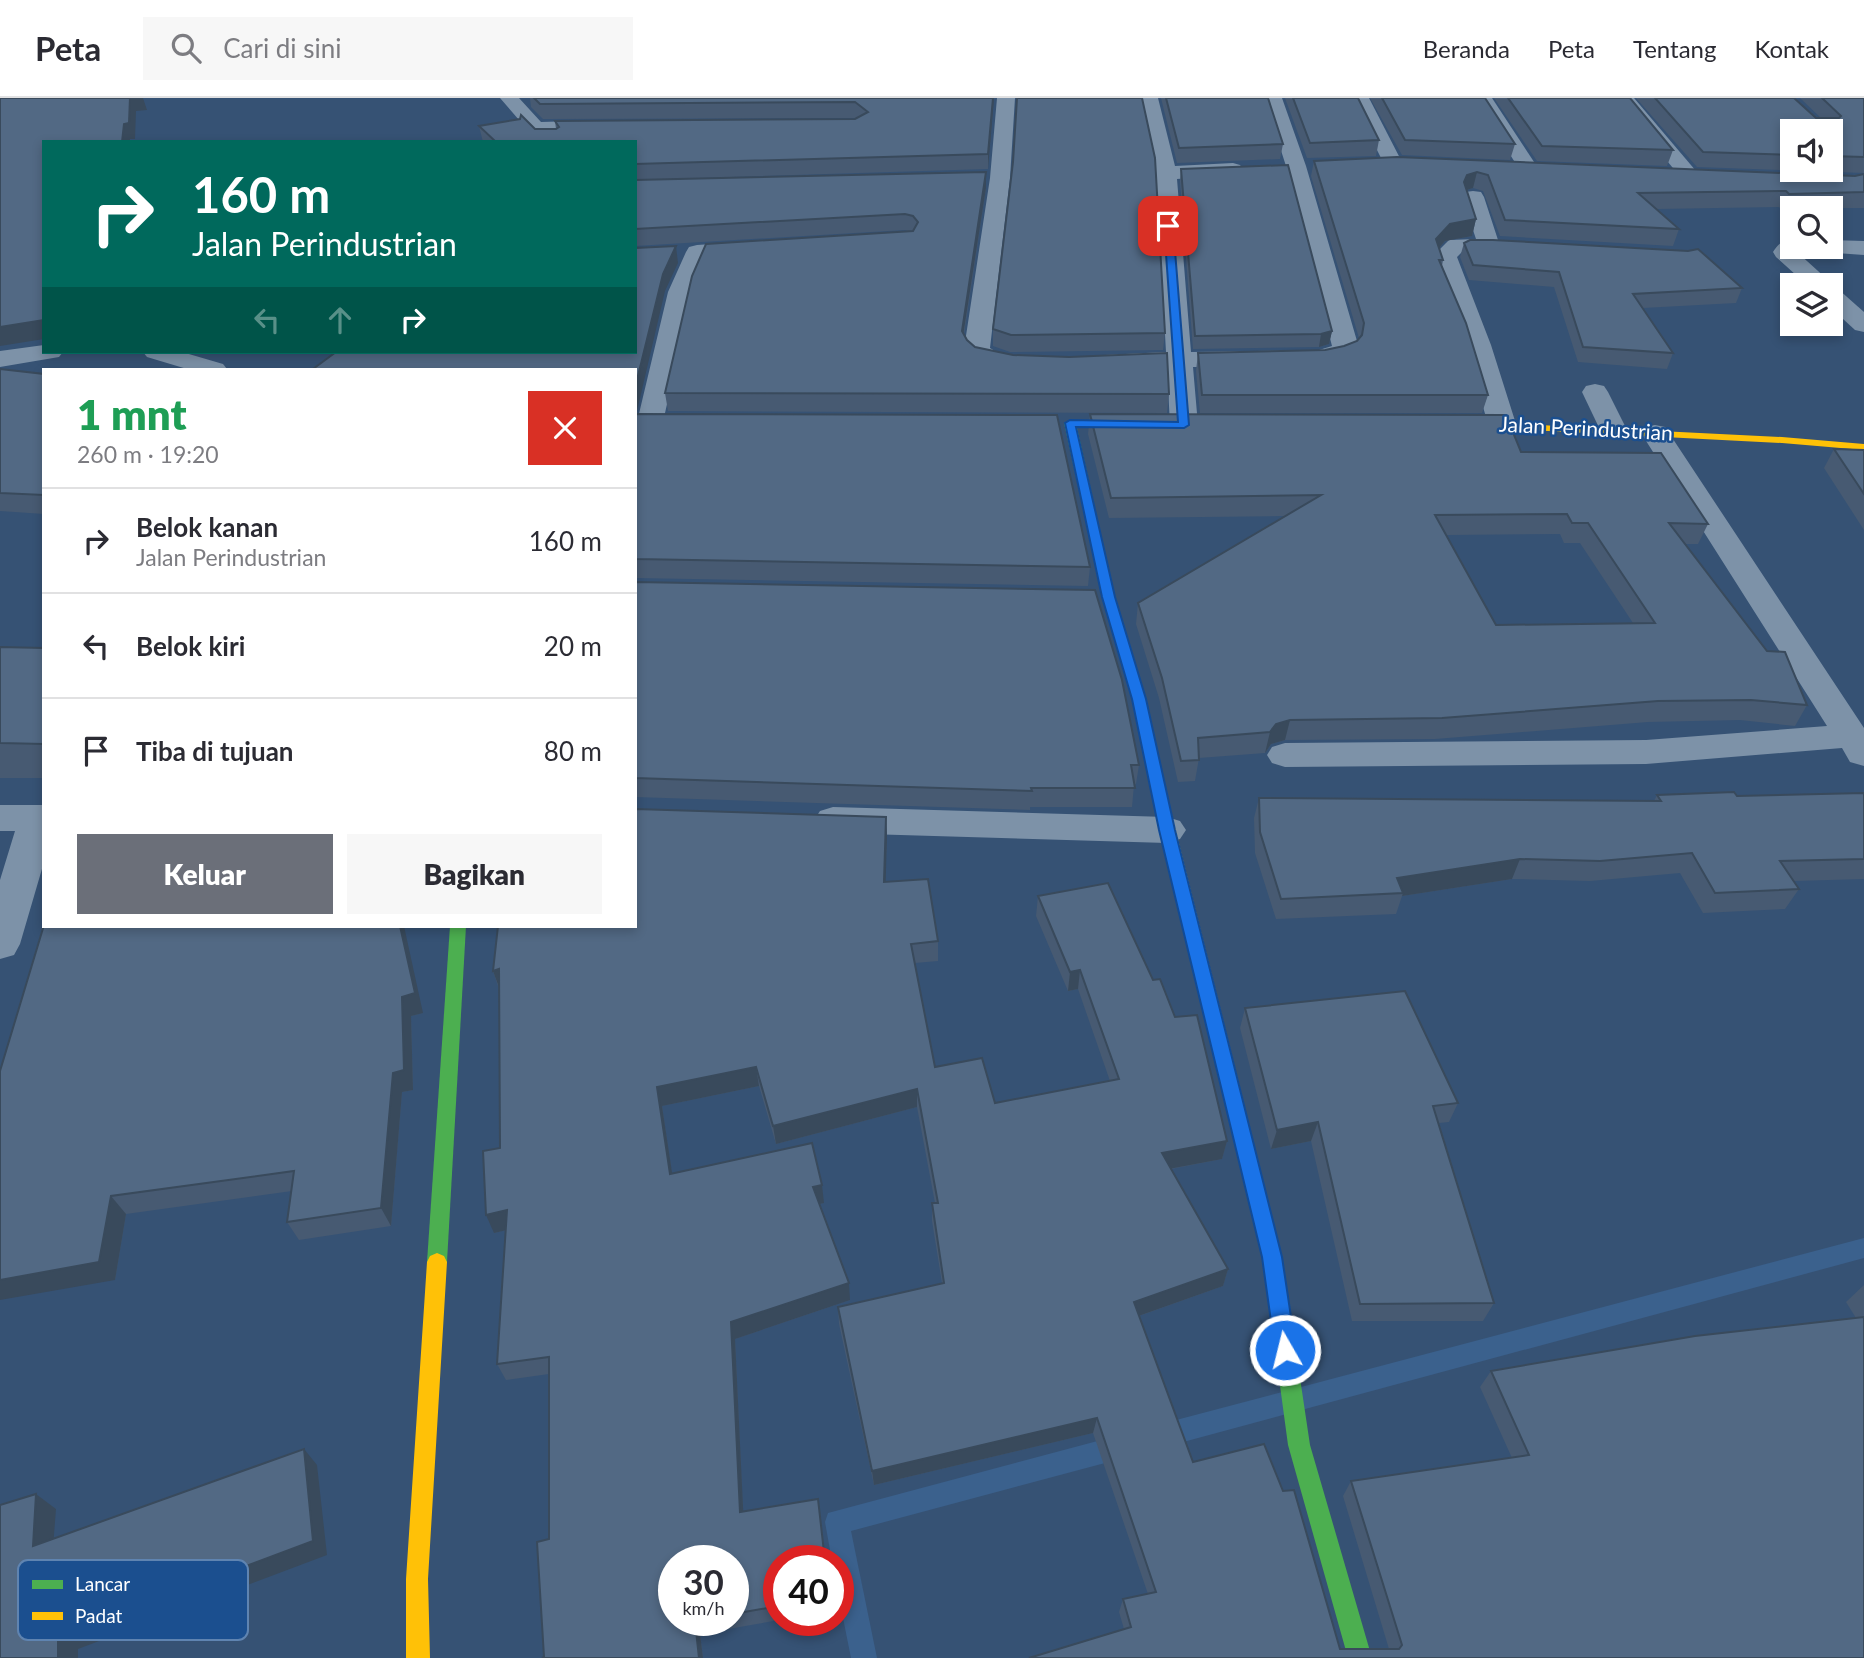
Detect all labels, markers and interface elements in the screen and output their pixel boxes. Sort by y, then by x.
search box [143,17,633,80]
text: Peta [35,28,101,68]
icon: search [167,29,205,67]
text: Cari di sini [223,32,342,64]
text: Beranda [1423,34,1510,63]
text: Peta [1548,34,1595,63]
text: Tentang [1633,34,1716,63]
text: Kontak [1754,34,1829,63]
map controls [1780,119,1843,336]
button: sound [1780,119,1843,182]
text: 160 m [192,165,330,223]
icon: right [77,168,168,259]
pin [1138,196,1198,256]
button: search [1780,196,1843,259]
icon: arrive [1149,207,1187,245]
text: Jalan Perindustrian [192,224,457,263]
button: layers [1780,273,1843,336]
icon: left [248,301,286,339]
icon: ahead [321,301,359,339]
icon: right [394,301,432,339]
text: 1 mnt [77,389,187,439]
button: close [528,391,602,465]
street label: Jalan Perindustrian [1499,410,1674,445]
text: 260 m · 19:20 [77,440,219,468]
text: Belok kanan [136,511,278,543]
icon: right [77,522,115,560]
text: 160 m [529,525,602,557]
text: Jalan Perindustrian [136,543,326,571]
icon: left [77,627,115,665]
text: Belok kiri [136,630,245,662]
text: 20 m [544,630,602,662]
icon: arrive [77,732,115,770]
text: Tiba di tujuan [136,735,294,767]
text: 80 m [544,735,602,767]
button: Keluar [77,834,333,914]
button: Bagikan [347,834,602,914]
position arrow [1248,1313,1322,1387]
speed limit sign: 40 [763,1545,854,1636]
legend [18,1560,248,1640]
text: 30 [683,1560,724,1602]
text: Lancar [75,1572,130,1595]
text: km/h [682,1597,725,1619]
text: Padat [75,1604,123,1627]

